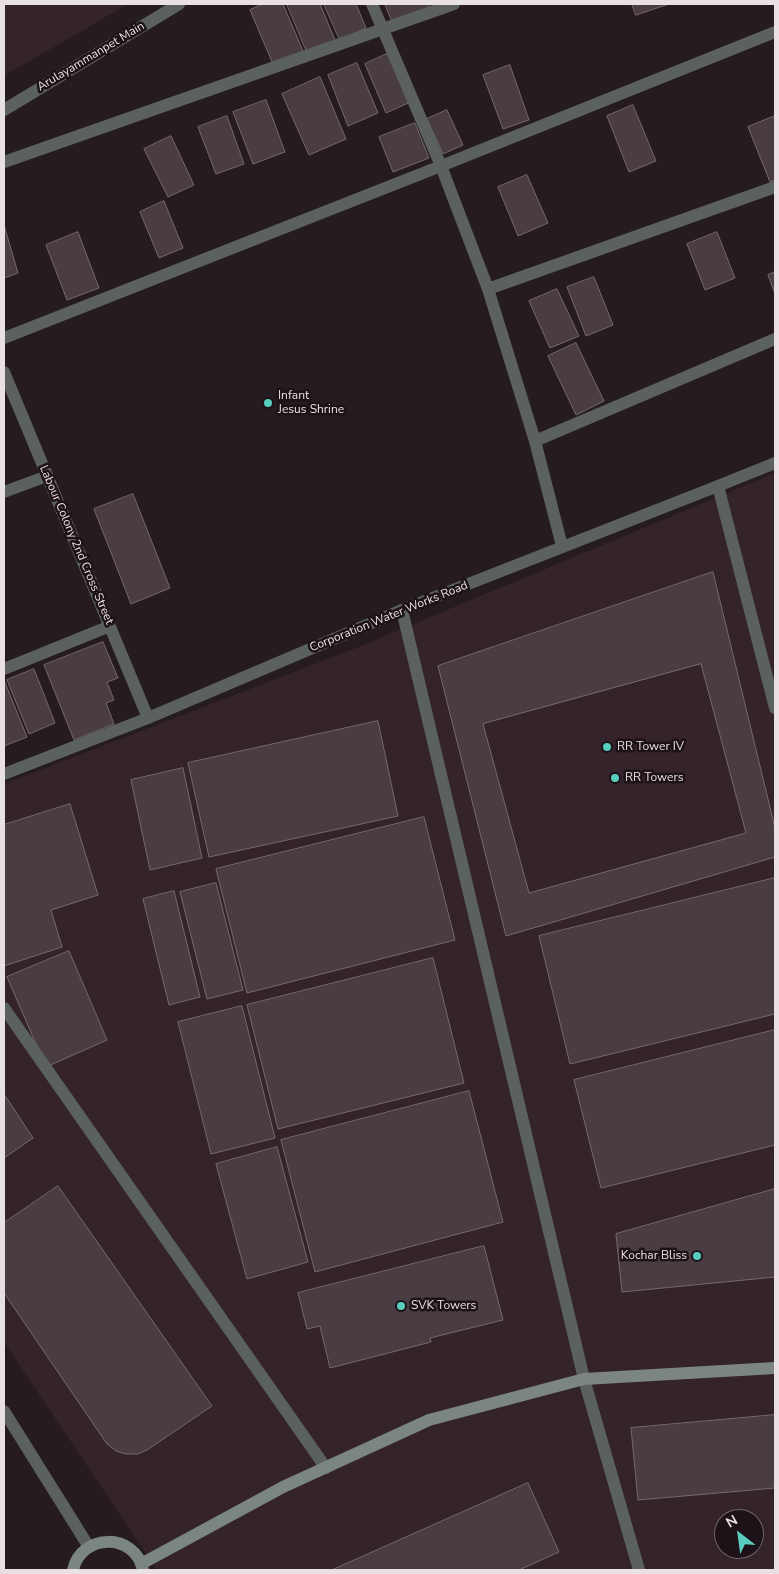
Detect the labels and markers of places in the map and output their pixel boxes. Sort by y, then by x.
place label: Infant Jesus Shrine [278,389,344,417]
marker: Infant Jesus Shrine [262,397,274,409]
place label: RR Tower IV [617,740,684,754]
marker: RR Tower IV [601,741,613,753]
place label: RR Towers [625,771,683,785]
marker: RR Towers [609,772,621,784]
place label: Kochar Bliss [621,1249,687,1263]
marker: Kochar Bliss [691,1250,703,1262]
place label: SVK Towers [411,1299,476,1313]
marker: SVK Towers [395,1300,407,1312]

